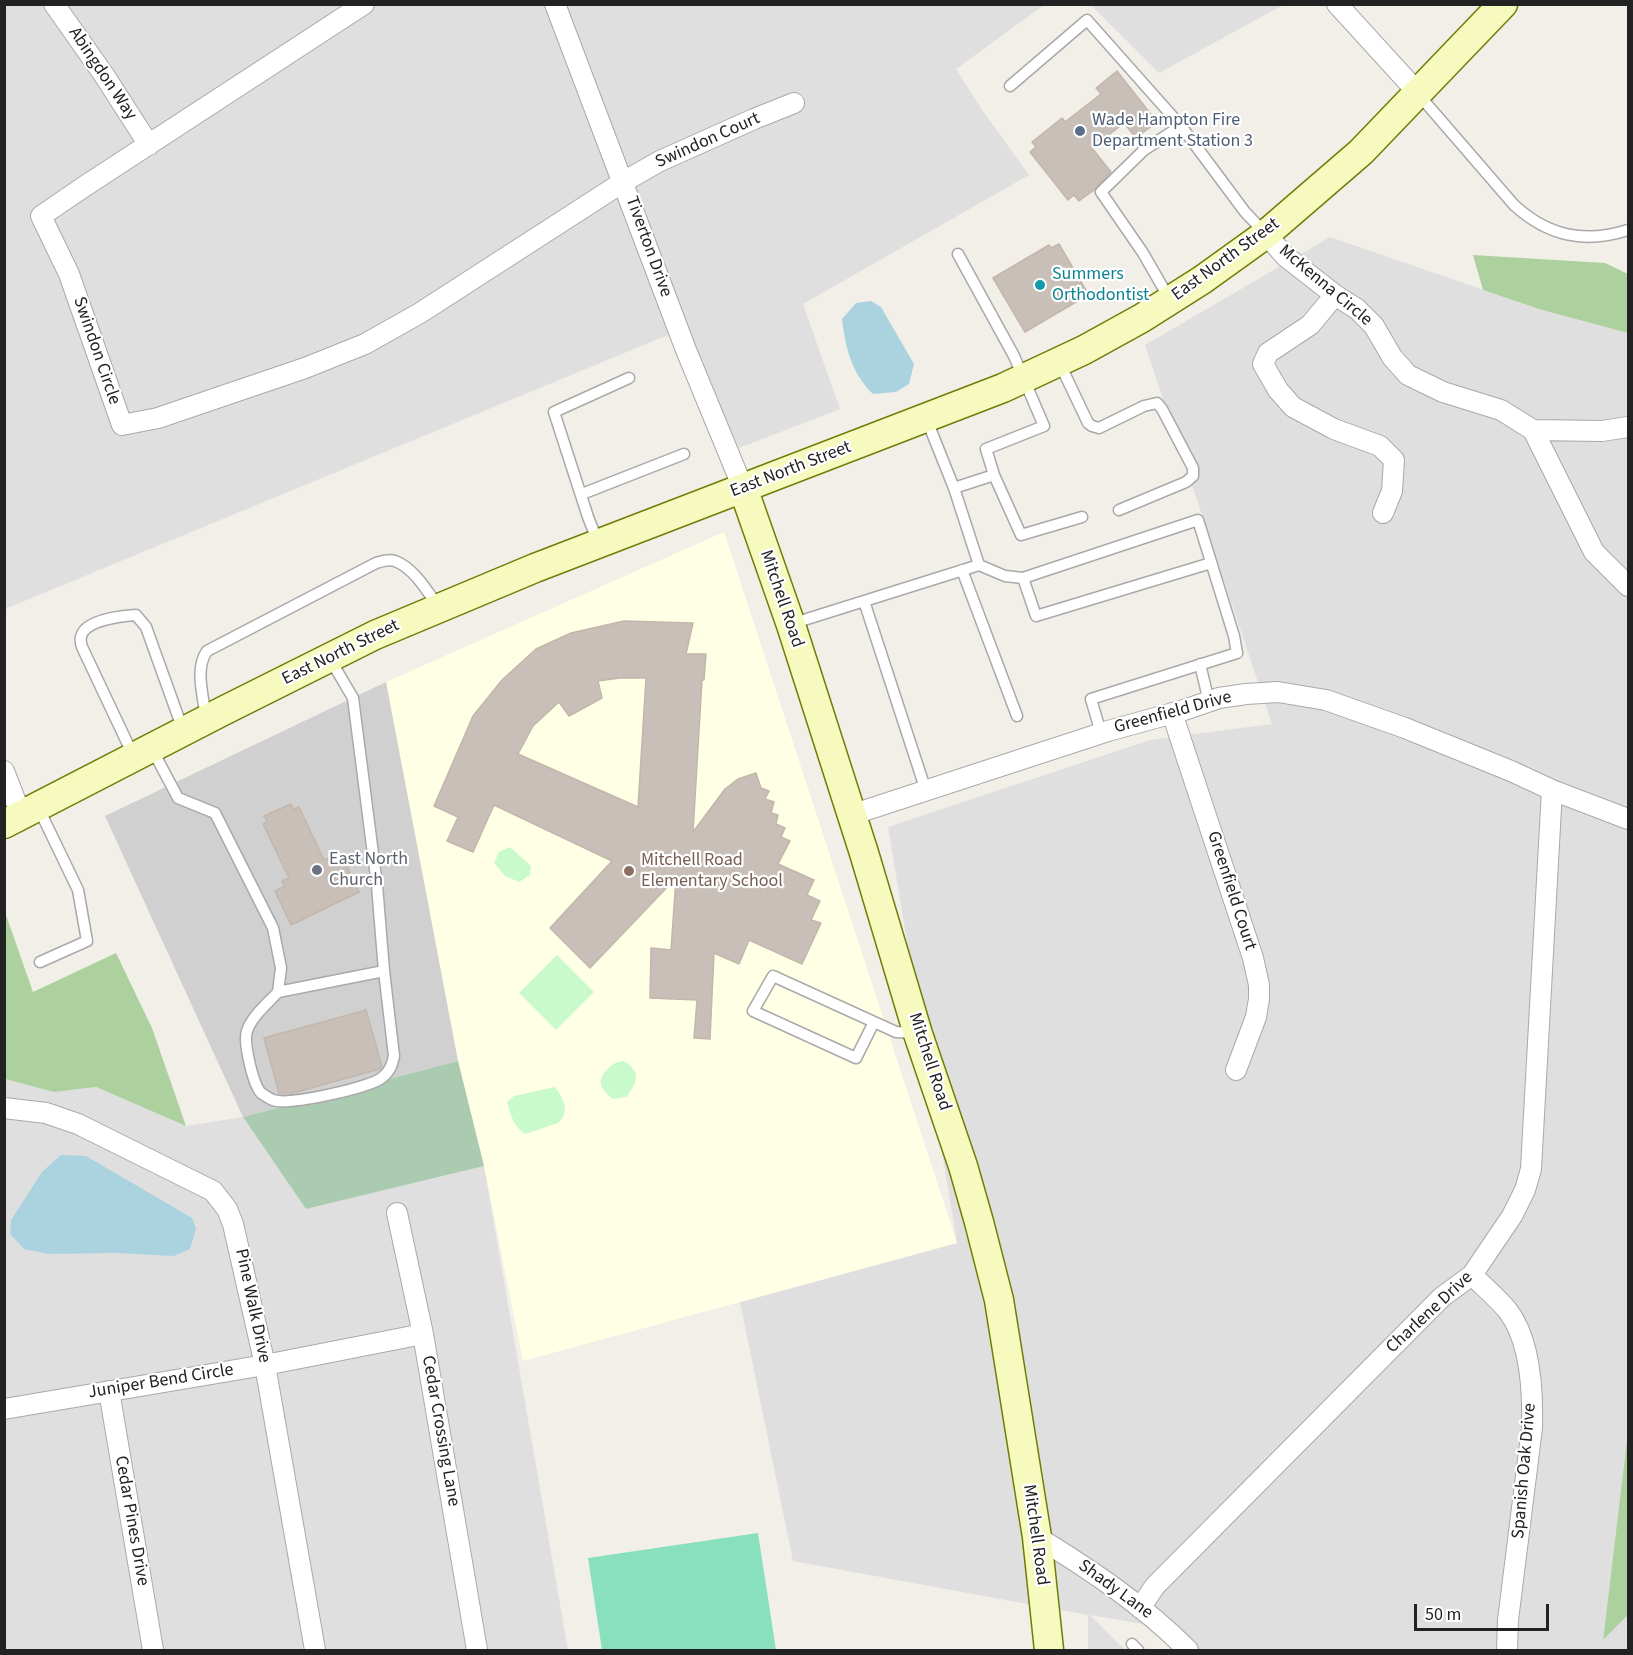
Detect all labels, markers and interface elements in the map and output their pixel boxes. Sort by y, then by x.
street label: Abingdon Way [63,23,141,125]
street label: Swindon Court [652,108,764,174]
place label: Wade Hampton Fire Department Station 3 [1092,110,1253,152]
marker: Wade Hampton Fire Department Station 3 [1073,124,1087,138]
street label: Tiverton Drive [620,194,676,300]
street label: East North Street [1168,214,1284,306]
street label: McKenna Circle [1274,241,1376,331]
place label: Summers Orthodontist [1052,264,1149,306]
marker: Summers Orthodontist [1033,278,1047,292]
street label: Swindon Circle [67,294,125,408]
street label: East North Street [728,437,854,503]
street label: Mitchell Road [754,547,808,651]
street label: East North Street [279,615,403,691]
street label: Greenfield Drive [1112,687,1234,739]
street label: Greenfield Court [1202,829,1260,953]
place label: East North Church [329,849,408,892]
place label: Mitchell Road Elementary School [641,850,783,892]
marker: East North Church [310,863,324,877]
marker: Mitchell Road Elementary School [622,864,636,878]
street label: Mitchell Road [903,1010,955,1114]
street label: Pine Walk Drive [229,1247,275,1365]
street label: Charlene Drive [1382,1267,1478,1359]
street label: Cedar Crossing Lane [416,1354,464,1508]
street label: Juniper Bend Circle [87,1360,235,1404]
street label: Spanish Oak Drive [1508,1402,1542,1540]
street label: Cedar Pines Drive [109,1454,153,1588]
street label: Mitchell Road [1017,1483,1053,1587]
street label: Shady Lane [1073,1556,1157,1624]
scale bar [1417,1592,1552,1630]
text: 50 m [1425,1602,1461,1627]

